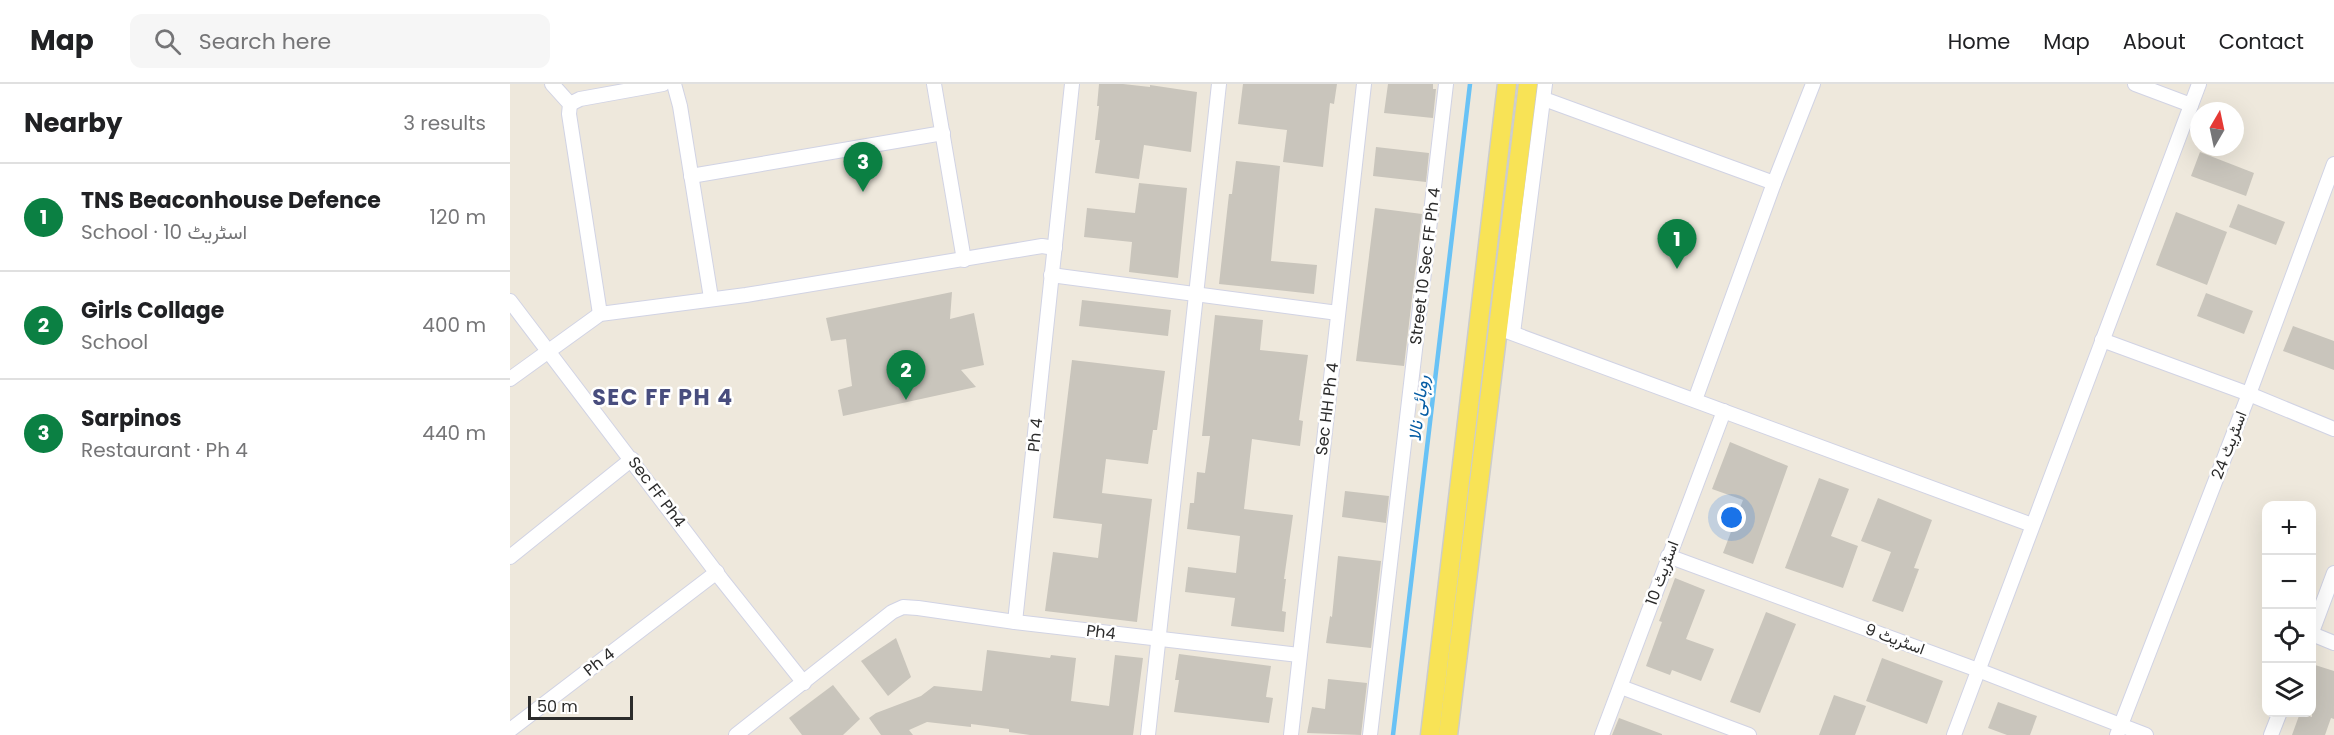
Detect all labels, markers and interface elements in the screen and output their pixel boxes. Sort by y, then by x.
search box [130,14,550,68]
text: Map [30,21,94,60]
icon: search [151,25,184,58]
text: Search here [199,26,331,57]
text: Home [1948,27,2010,56]
text: Map [2043,27,2090,56]
text: About [2123,27,2186,56]
text: Contact [2219,27,2304,56]
north arrow [2190,102,2244,156]
text: Nearby [24,105,122,141]
text: 3 results [403,109,486,137]
pin: 3 [844,142,882,192]
text: TNS Beaconhouse Defence [81,185,381,216]
street label: Street 10 Sec FF Ph 4 [1404,186,1446,346]
text: 1 [40,203,47,231]
text: 120 m [430,203,486,231]
text: School · اسٹریٹ 10 [81,218,247,246]
pin: 1 [1658,220,1696,269]
text: Girls Collage [81,295,224,326]
text: 2 [38,311,49,339]
text: 400 m [422,311,486,339]
text: School [81,328,148,356]
pin: 2 [886,350,926,400]
street label: Sec HH Ph 4 [1310,361,1344,457]
water label: روہائی نالا [1402,374,1434,442]
district label: SEC FF PH 4 [592,382,734,413]
text: Sarpinos [81,403,181,434]
street label: اسٹریٹ 24 [2205,408,2253,482]
street label: Ph 4 [1022,417,1048,453]
text: 3 [37,419,50,447]
text: 440 m [422,419,486,447]
text: Restaurant · Ph 4 [81,436,248,464]
street label: Sec FF Ph4 [623,452,691,532]
map controls [2262,501,2316,717]
button: + [2262,501,2316,555]
your location [1717,503,1746,532]
street label: اسٹریٹ 10 [1640,537,1684,609]
button: − [2262,555,2316,609]
button: locate [2262,609,2316,663]
street label: اسٹریٹ 9 [1862,618,1928,660]
street label: Ph4 [1085,619,1117,645]
street label: Ph 4 [579,643,619,681]
button: layers [2262,663,2316,717]
scale bar [528,693,633,720]
text: 50 m [537,695,578,718]

